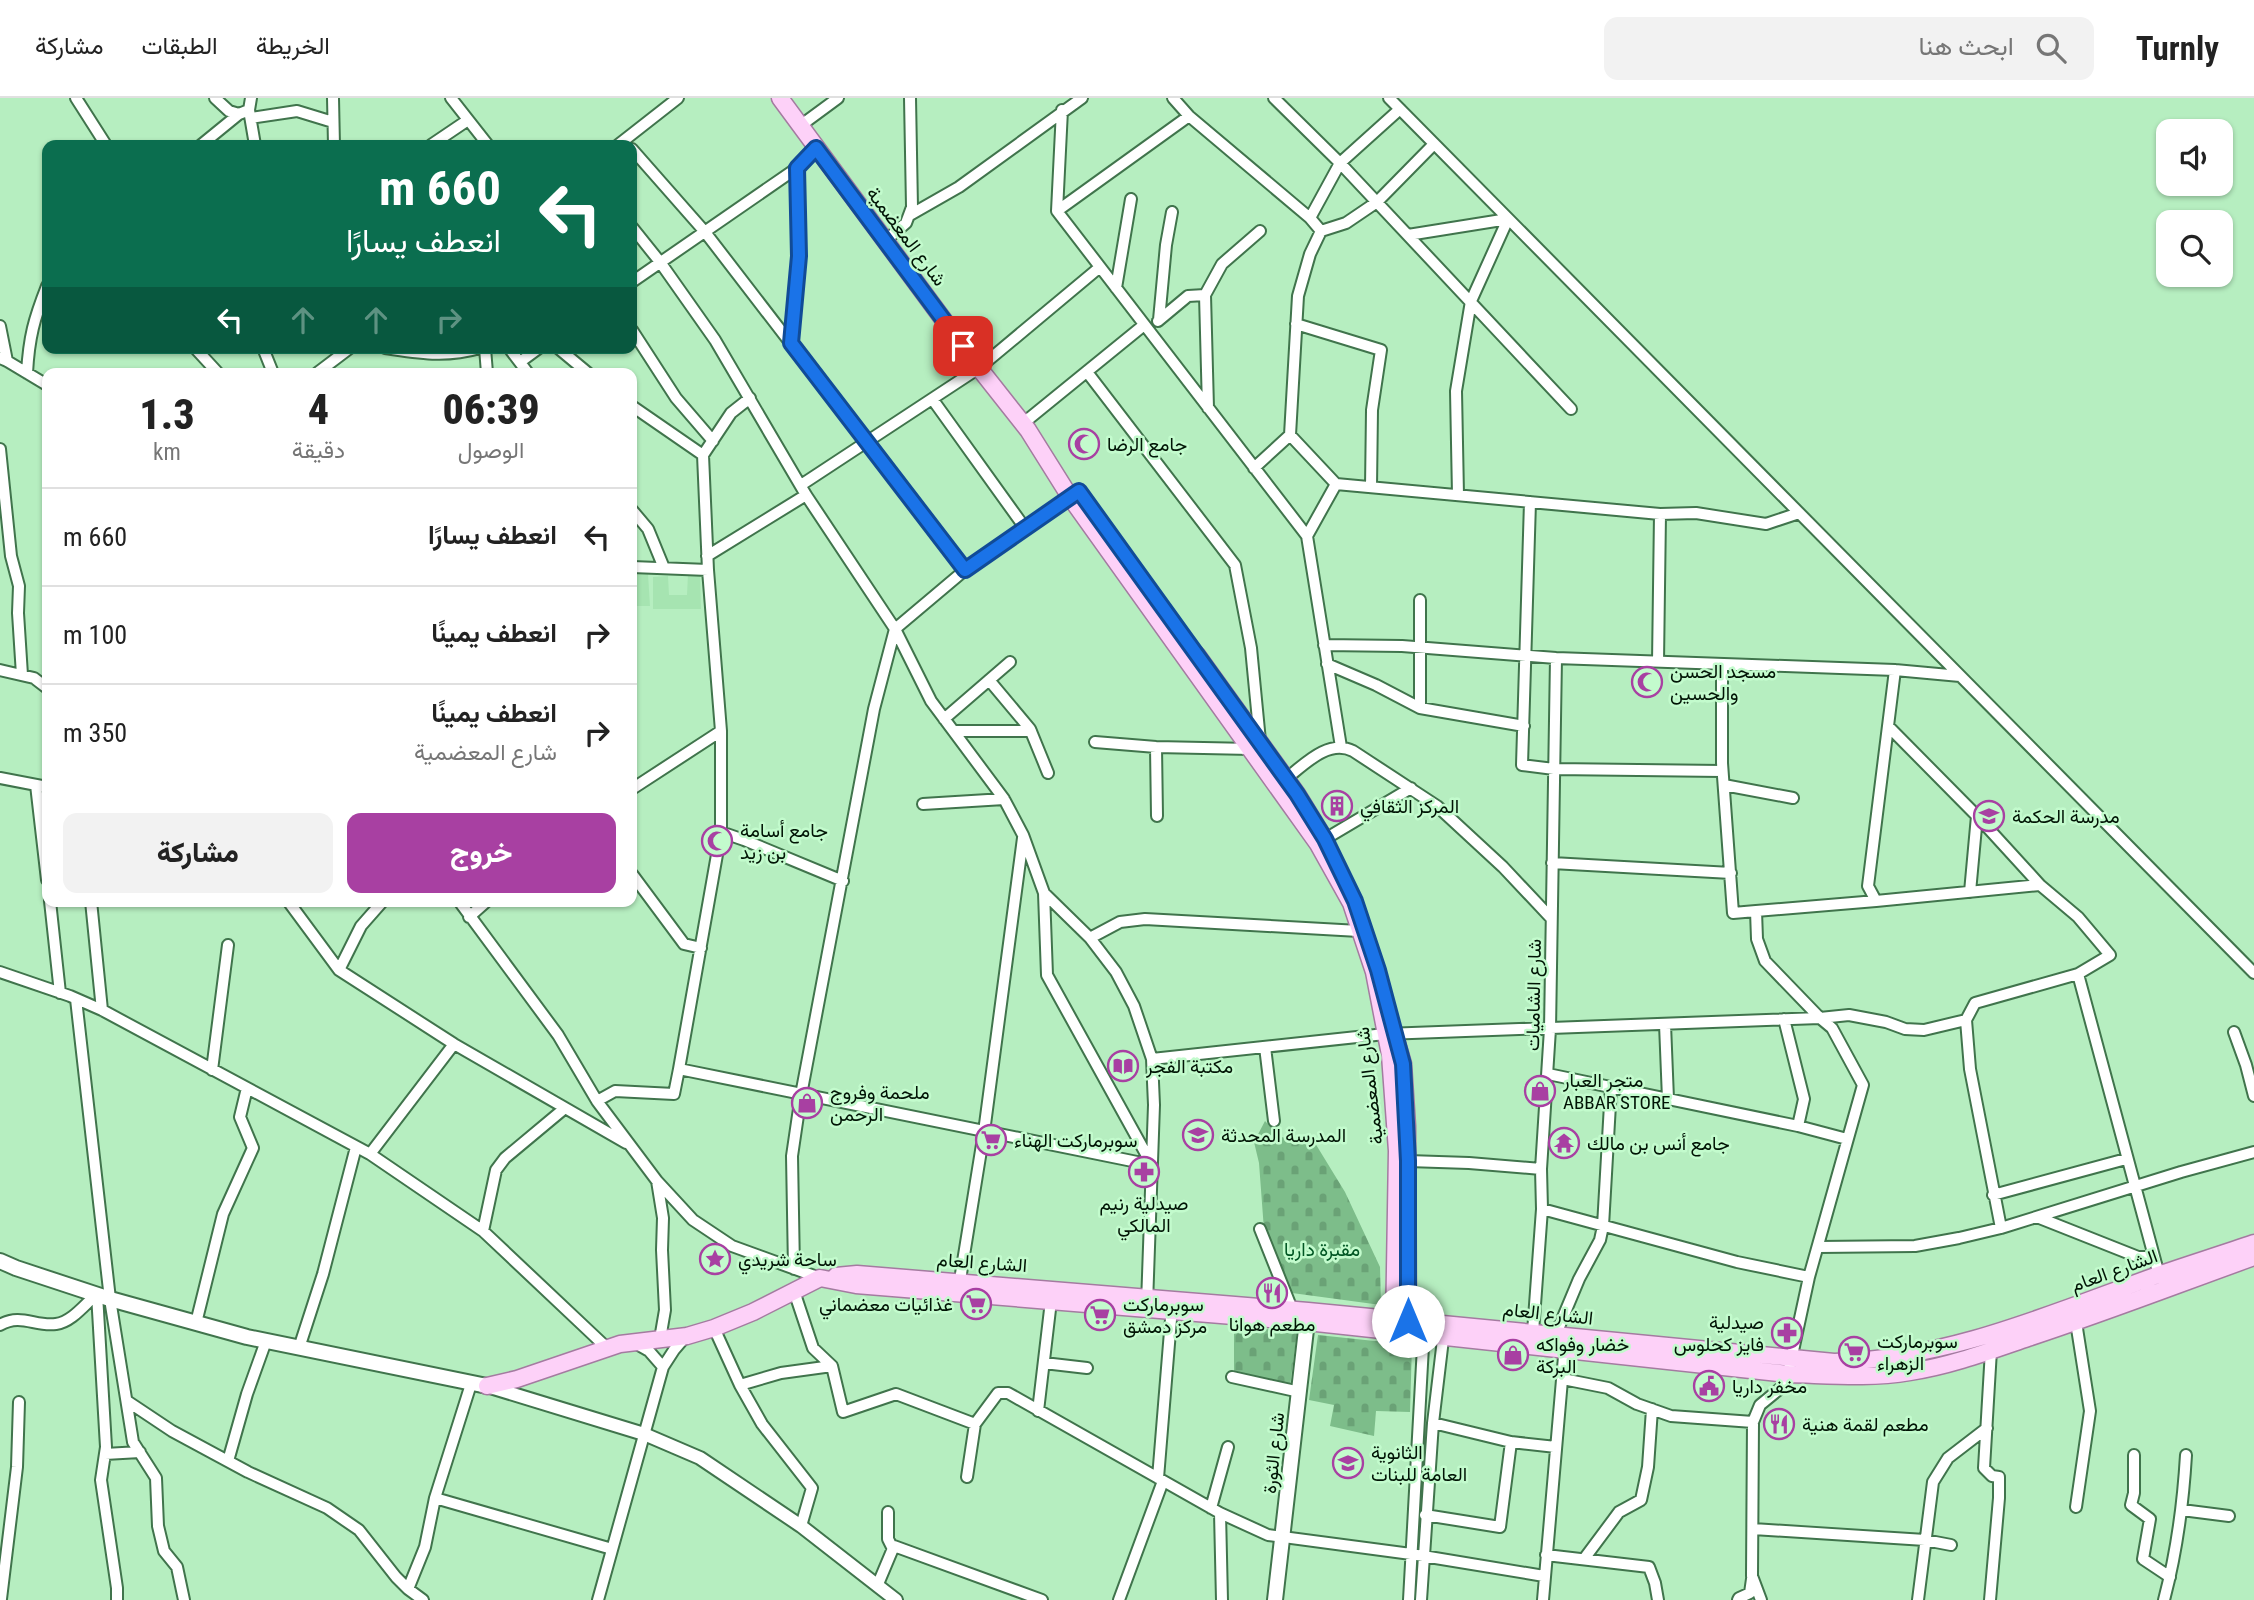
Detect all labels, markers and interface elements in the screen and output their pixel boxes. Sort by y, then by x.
search box [1604,17,2094,80]
icon: search [2032,29,2070,67]
text: Turnly [2136,29,2219,68]
text: ابحث هنا [1919,31,2014,61]
text: مشاركة [35,32,103,60]
text: الطبقات [141,32,218,60]
text: الخريطة [256,32,330,60]
map controls [2156,119,2233,287]
button: sound [2156,119,2233,196]
text: 660 m [379,160,501,217]
icon: left [525,168,616,259]
street label: شارع المعضمية [861,182,951,291]
button: search [2156,210,2233,287]
text: انعطف يسارًا [346,222,501,260]
icon: left [211,301,249,339]
icon: ahead [284,301,322,339]
icon: ahead [357,301,395,339]
icon: right [430,301,468,339]
pin [933,316,993,376]
icon: arrive [944,327,982,365]
text: 4 [308,385,329,434]
text: 06:39 [442,385,540,434]
text: 1.3 [139,390,195,439]
mosque icon: جامع الرضا [1067,427,1101,461]
place label: جامع الرضا [1107,433,1187,458]
text: دقيقة [292,437,345,464]
text: الوصول [458,437,524,464]
text: km [153,439,181,466]
icon: left [578,518,616,556]
text: انعطف يسارًا [428,520,557,550]
text: 660 m [63,522,127,552]
icon: right [578,616,616,654]
text: انعطف يمينًا [431,618,557,648]
text: 100 m [63,620,127,650]
place label: مسجد الحسن والحسين [1670,660,1776,705]
mosque icon: مسجد الحسن والحسين [1630,665,1664,699]
text: انعطف يمينًا [431,698,557,728]
icon: right [578,714,616,752]
text: 350 m [63,718,127,748]
text: شارع المعضمية [414,739,557,766]
building icon: المركز الثقافي [1320,789,1354,823]
place label: المركز الثقافي [1360,795,1459,822]
school or university icon: مدرسة الحكمة [1972,799,2006,833]
place label: مدرسة الحكمة [2012,805,2120,828]
button: مشاركة [63,813,333,893]
button: خروج [347,813,616,893]
place label: جامع أسامة بن زيد [740,819,828,864]
mosque icon: جامع أسامة بن زيد [700,824,734,858]
street label: شارع الشاميات [1521,939,1547,1051]
street label: شارع المعضمية [1351,1026,1389,1146]
library icon: مكتبة الفجر [1106,1049,1140,1083]
place label: مكتبة الفجر [1145,1055,1233,1078]
place label: متجر العبار ABBAR STORE [1562,1069,1671,1114]
shop icon: متجر العبار ABBAR STORE [1523,1074,1557,1108]
place label: ملحمة وفروج الرحمن [830,1081,930,1126]
shop icon: ملحمة وفروج الرحمن [790,1086,824,1120]
school or university icon: المدرسة المحدثة [1181,1118,1215,1152]
supermarket icon: سوبرماركت الهناء [974,1123,1008,1157]
place label: المدرسة المحدثة [1221,1124,1346,1147]
temple icon: جامع أنس بن مالك [1547,1126,1581,1160]
place label: سوبرماركت الهناء [1014,1129,1138,1152]
place label: جامع أنس بن مالك [1587,1132,1730,1157]
pharmacy icon: صيدلية رنيم المالكي [1127,1155,1161,1189]
place label: صيدلية رنيم المالكي [1099,1192,1189,1241]
park label: مقبرة داريا [1284,1238,1360,1261]
place icon: ساحة شريدي [698,1242,732,1276]
street label: الشارع العام [2068,1244,2161,1298]
place label: ساحة شريدي [738,1248,837,1275]
street label: الشارع العام [936,1248,1028,1278]
restaurant icon: مطعم هوانا [1255,1276,1289,1310]
position arrow [1371,1284,1445,1358]
supermarket icon: غذائيات معضماني [959,1287,993,1321]
place label: غذائيات معضماني [819,1293,953,1320]
place label: سوبرماركت مركز دمشق [1123,1293,1207,1338]
street label: الشارع العام [1502,1297,1594,1331]
supermarket icon: سوبرماركت مركز دمشق [1083,1298,1117,1332]
place label: صيدلية فايز كحلوس [1674,1311,1764,1356]
place label: مطعم هوانا [1229,1313,1315,1337]
pharmacy icon: صيدلية فايز كحلوس [1770,1316,1804,1350]
place label: سوبرماركت الزهراء [1877,1330,1958,1375]
place label: خضار وفواكه البركة [1536,1333,1629,1378]
supermarket icon: سوبرماركت الزهراء [1837,1335,1871,1369]
shop icon: خضار وفواكه البركة [1496,1338,1530,1372]
public building icon: مخفر داريا [1692,1369,1726,1403]
place label: مخفر داريا [1732,1375,1807,1398]
restaurant icon: مطعم لقمة هنية [1762,1407,1796,1441]
street label: شارع الثورة [1258,1411,1290,1495]
place label: مطعم لقمة هنية [1802,1413,1929,1437]
place label: الثانوية العامة للبنات [1371,1441,1467,1486]
school or university icon: الثانوية العامة للبنات [1331,1446,1365,1480]

